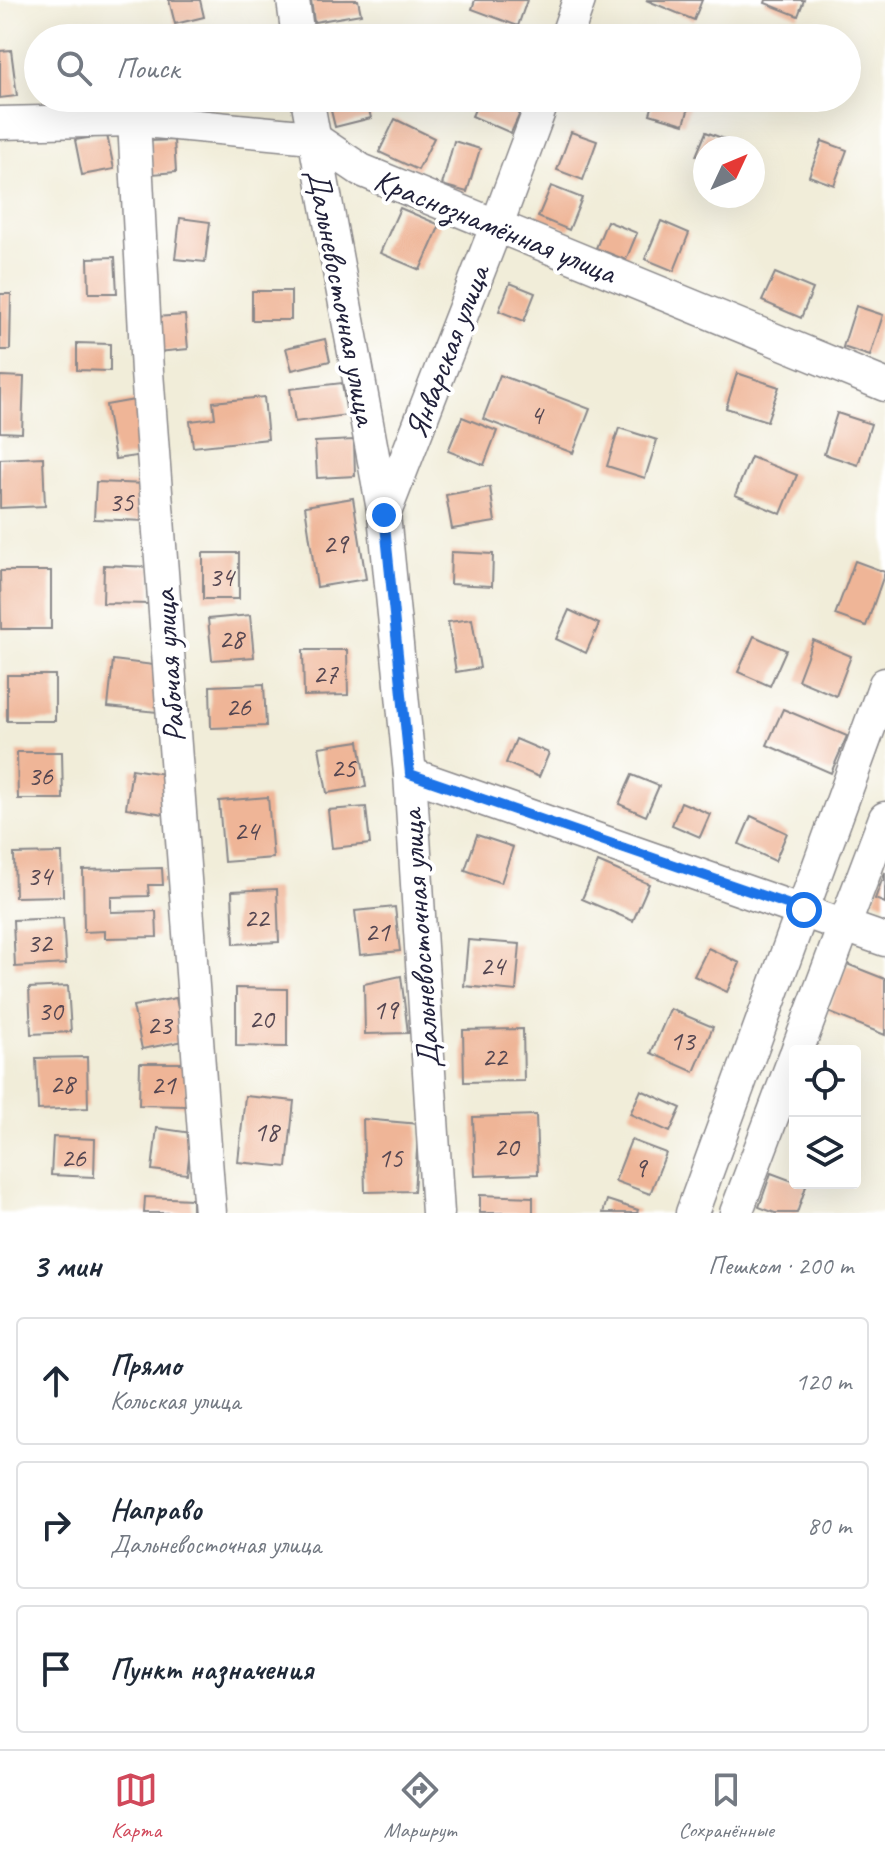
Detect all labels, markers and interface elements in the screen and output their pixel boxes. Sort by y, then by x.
search box [24,24,861,112]
icon: search [52,46,96,90]
text: Поиск [116,49,179,87]
north arrow [693,136,765,208]
street label: Краснознамённая улица [368,159,624,294]
street label: Дальневосточная улица [297,166,387,431]
street label: Январская улица [395,257,500,444]
house number: 4 [530,397,545,432]
house number: 35 [108,484,135,519]
route end [366,497,402,533]
house number: 29 [322,526,350,561]
house number: 34 [208,559,236,594]
street label: Рабочая улица [143,586,195,744]
house number: 28 [218,621,246,656]
house number: 27 [312,656,339,691]
house number: 26 [225,689,252,724]
house number: 25 [330,750,357,785]
house number: 36 [27,758,54,793]
street label: Дальневосточная улица [390,805,450,1070]
house number: 24 [233,813,261,848]
house number: 34 [26,858,54,893]
route start [786,892,822,928]
house number: 22 [243,900,271,935]
house number: 21 [364,914,391,949]
house number: 32 [26,925,54,960]
house number: 24 [479,948,507,983]
house number: 19 [372,992,400,1027]
house number: 30 [37,993,65,1028]
house number: 20 [248,1001,276,1036]
house number: 23 [146,1007,174,1042]
house number: 13 [669,1023,697,1058]
house number: 22 [481,1039,509,1074]
map controls [789,1045,861,1189]
button: locate [789,1045,861,1117]
house number: 28 [49,1066,77,1101]
house number: 21 [150,1067,177,1102]
house number: 18 [253,1114,281,1149]
button: layers [789,1117,861,1189]
house number: 20 [493,1129,521,1164]
house number: 26 [60,1140,87,1175]
house number: 15 [377,1140,404,1175]
house number: 9 [634,1150,649,1185]
text: 3 мин [32,1244,101,1287]
text: Пешком · 200 m [708,1249,853,1282]
text: Прямо [110,1346,181,1384]
icon: ahead [34,1359,78,1403]
text: 120 m [795,1365,851,1398]
text: Кольская улица [110,1384,240,1417]
text: Направо [110,1490,202,1528]
icon: right [34,1503,78,1547]
text: 80 m [807,1509,851,1542]
text: Дальневосточная улица [110,1528,321,1561]
icon: arrive [34,1647,78,1691]
text: Пункт назначения [110,1650,313,1688]
tab: Карта [111,1768,161,1844]
tab: Маршрут [384,1768,456,1844]
tab: Сохранённые [678,1768,774,1844]

